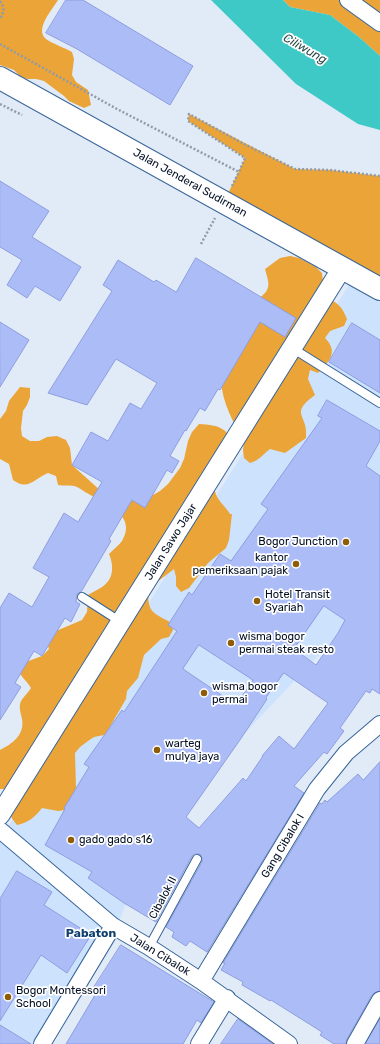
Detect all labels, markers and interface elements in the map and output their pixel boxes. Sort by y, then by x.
water label: Ciliwung [281,31,329,67]
street label: Jalan Jenderal Sudirman [131,146,249,220]
street label: Jalan Sawo Jajar [142,501,200,583]
place label: Bogor Junction [258,535,338,549]
marker: Bogor Junction [341,537,351,547]
place label: kantor pemeriksaan pajak [193,551,288,577]
marker: kantor pemeriksaan pajak [291,559,301,569]
place label: Hotel Transit Syariah [265,588,330,614]
marker: Hotel Transit Syariah [252,596,262,606]
place label: wisma bogor permai steak resto [239,630,334,656]
marker: wisma bogor permai steak resto [226,638,236,648]
place label: wisma bogor permai [212,680,278,706]
marker: wisma bogor permai [199,688,209,698]
place label: warteg mulya jaya [165,737,219,763]
marker: warteg mulya jaya [152,745,162,755]
street label: Gang Cibalok I [259,812,307,880]
place label: gado gado s16 [79,833,152,847]
marker: gado gado s16 [66,835,76,845]
street label: Cibalok II [146,875,180,921]
district label: Pabaton [66,927,116,941]
street label: Jalan Cibalok [128,931,192,979]
place label: Bogor Montessori School [16,984,106,1010]
marker: Bogor Montessori School [3,992,13,1002]

